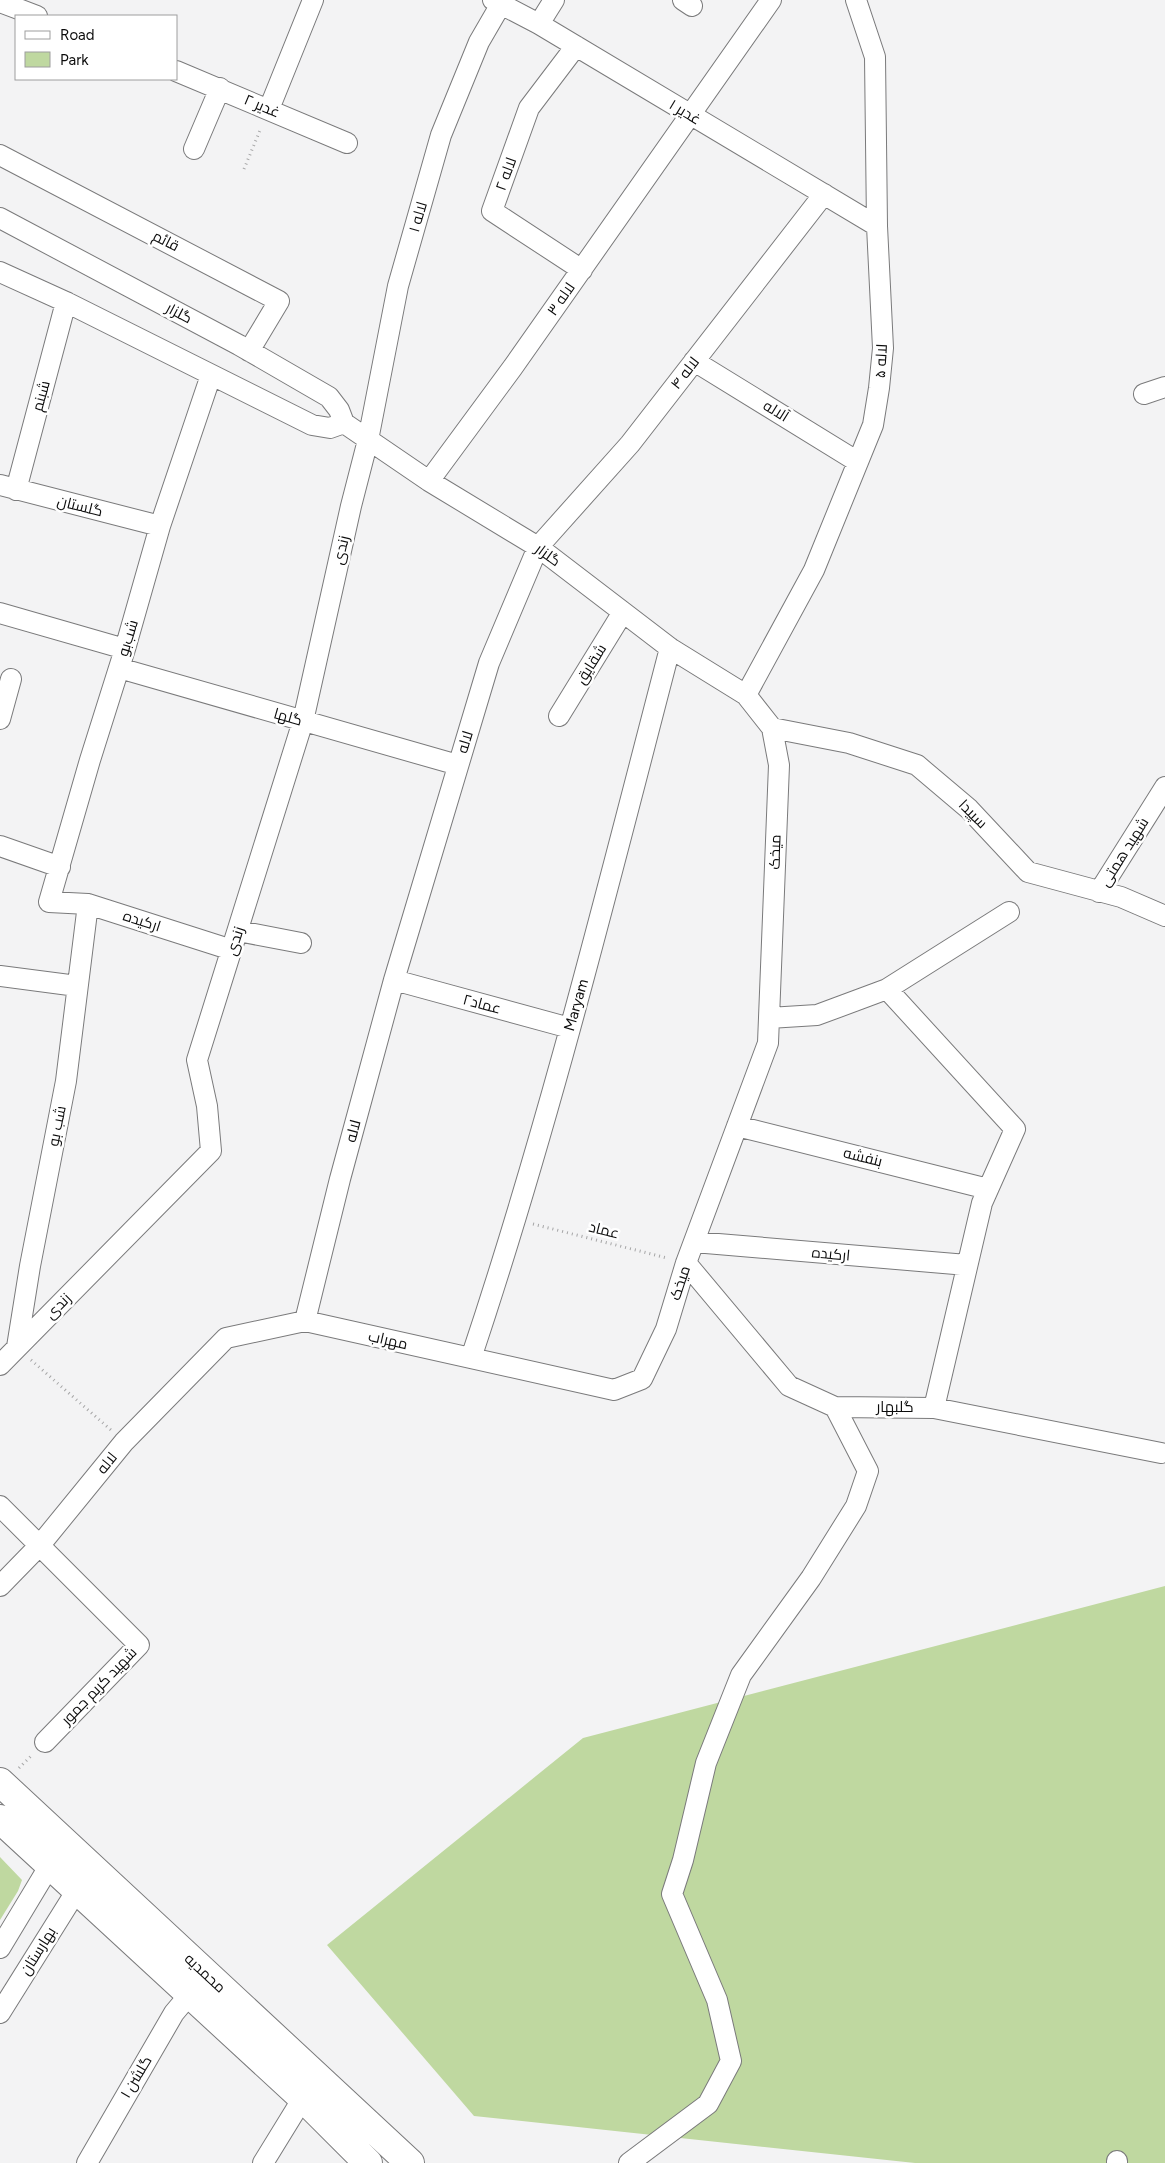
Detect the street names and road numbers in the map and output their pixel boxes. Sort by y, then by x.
street label: غدیر ۲ [241,90,283,122]
street label: غدیر ۱ [666,96,704,128]
street label: لاله ۲ [492,155,520,193]
street label: لاله ۱ [405,200,431,234]
street label: قائم [149,227,182,256]
street label: لاله ۳ [543,279,579,319]
street label: گلزار [162,298,195,327]
street label: لاله ۵ [871,343,891,379]
street label: لاله ۴ [667,353,703,393]
street label: شبنم [28,379,55,414]
street label: آلاله [760,396,792,426]
street label: گلستان [55,492,105,521]
street label: زندی [329,534,354,567]
street label: گلزار [531,539,564,570]
street label: شب‌بو [114,618,142,658]
street label: شقایق [572,641,611,688]
street label: گلها [271,704,304,731]
street label: لاله [453,729,477,755]
street label: سپیدا [954,796,991,833]
street label: شهید همتی [1096,814,1153,890]
street label: میخک [765,834,785,870]
street label: ارکیده [121,906,163,936]
street label: زندی [222,924,249,958]
street label: Maryam [560,977,592,1033]
street label: عماد۲ [461,990,503,1018]
street label: شب بو [44,1104,70,1148]
street label: لاله [341,1118,365,1144]
street label: بنفشه [842,1143,884,1171]
street label: عماد [587,1218,621,1242]
street label: ارکیده [811,1243,851,1265]
street label: میخک [666,1263,694,1303]
street label: زندی [41,1289,75,1323]
street label: مهراب [366,1327,409,1354]
street label: گلبهار [875,1398,914,1417]
street label: لاله [93,1449,121,1477]
street label: شهید کریم جمور [57,1643,141,1730]
street label: بهارستان [16,1924,61,1979]
street label: محمدیه [181,1950,229,1996]
street label: گلشن ۱ [116,2053,156,2102]

